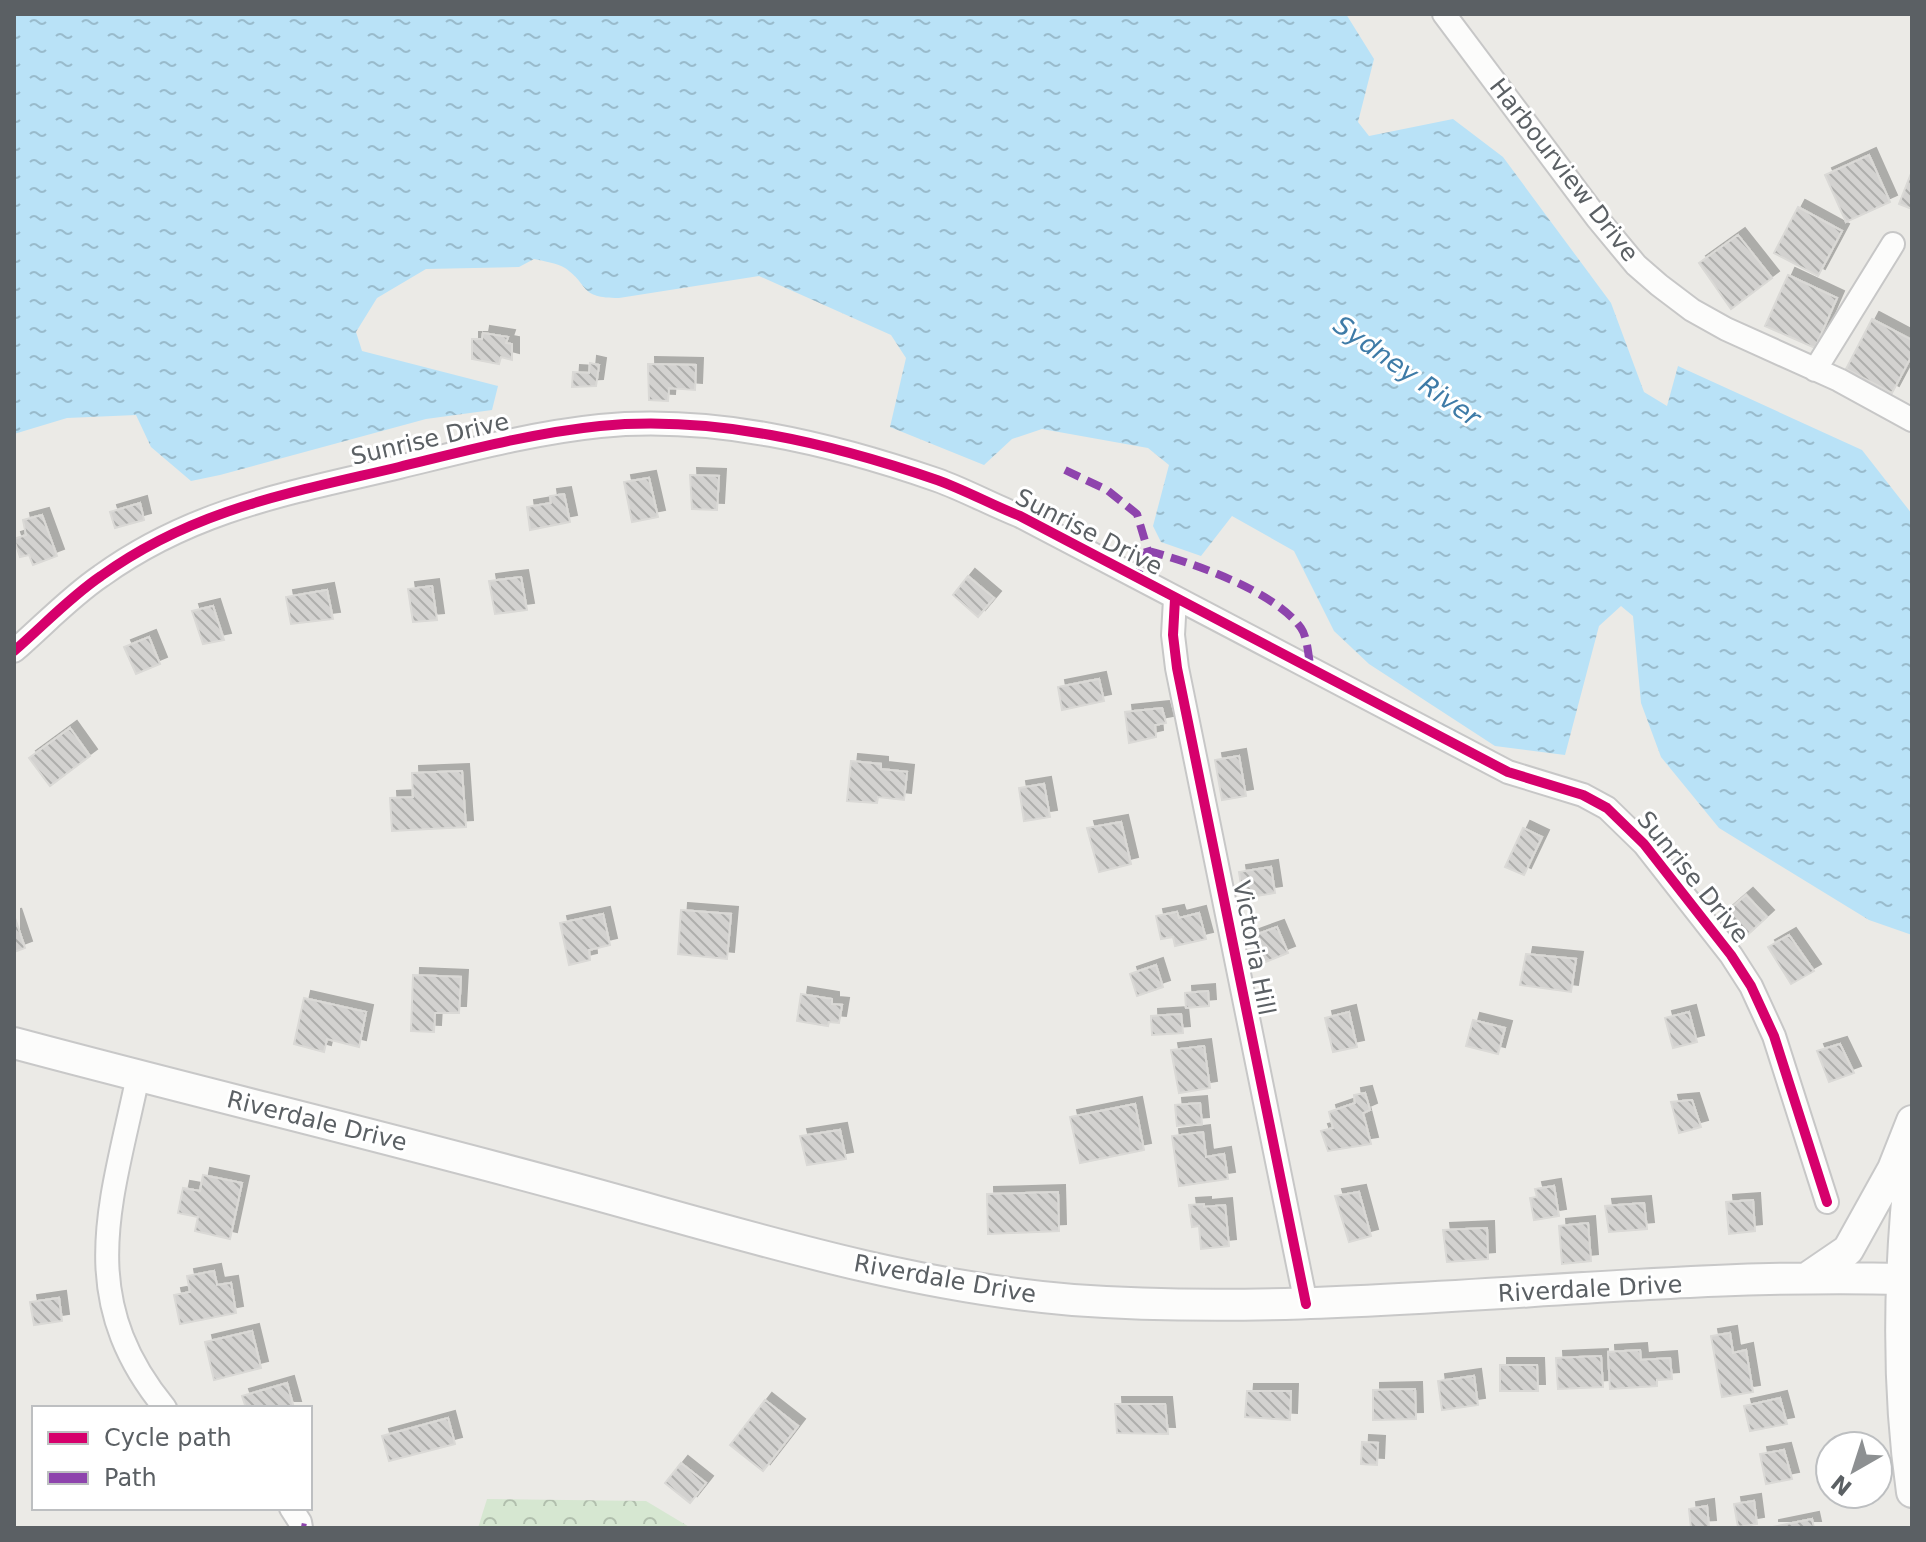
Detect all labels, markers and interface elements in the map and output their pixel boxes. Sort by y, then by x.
street label: Harbourview Drive [1484,73,1644,267]
water label: Sydney River [1328,309,1488,434]
street label: Sunrise Drive [348,407,512,471]
street label: Sunrise Drive [1011,483,1167,581]
street label: Sunrise Drive [1631,806,1755,948]
street label: Victoria Hill [1227,878,1281,1018]
street label: Riverdale Drive [224,1085,410,1157]
street label: Riverdale Drive [852,1249,1038,1309]
street label: Riverdale Drive [1497,1270,1683,1308]
legend [32,1406,312,1510]
text: Cycle path [104,1424,232,1452]
north arrow [1814,1430,1894,1510]
text: Path [104,1464,157,1492]
text: N [1827,1470,1857,1501]

